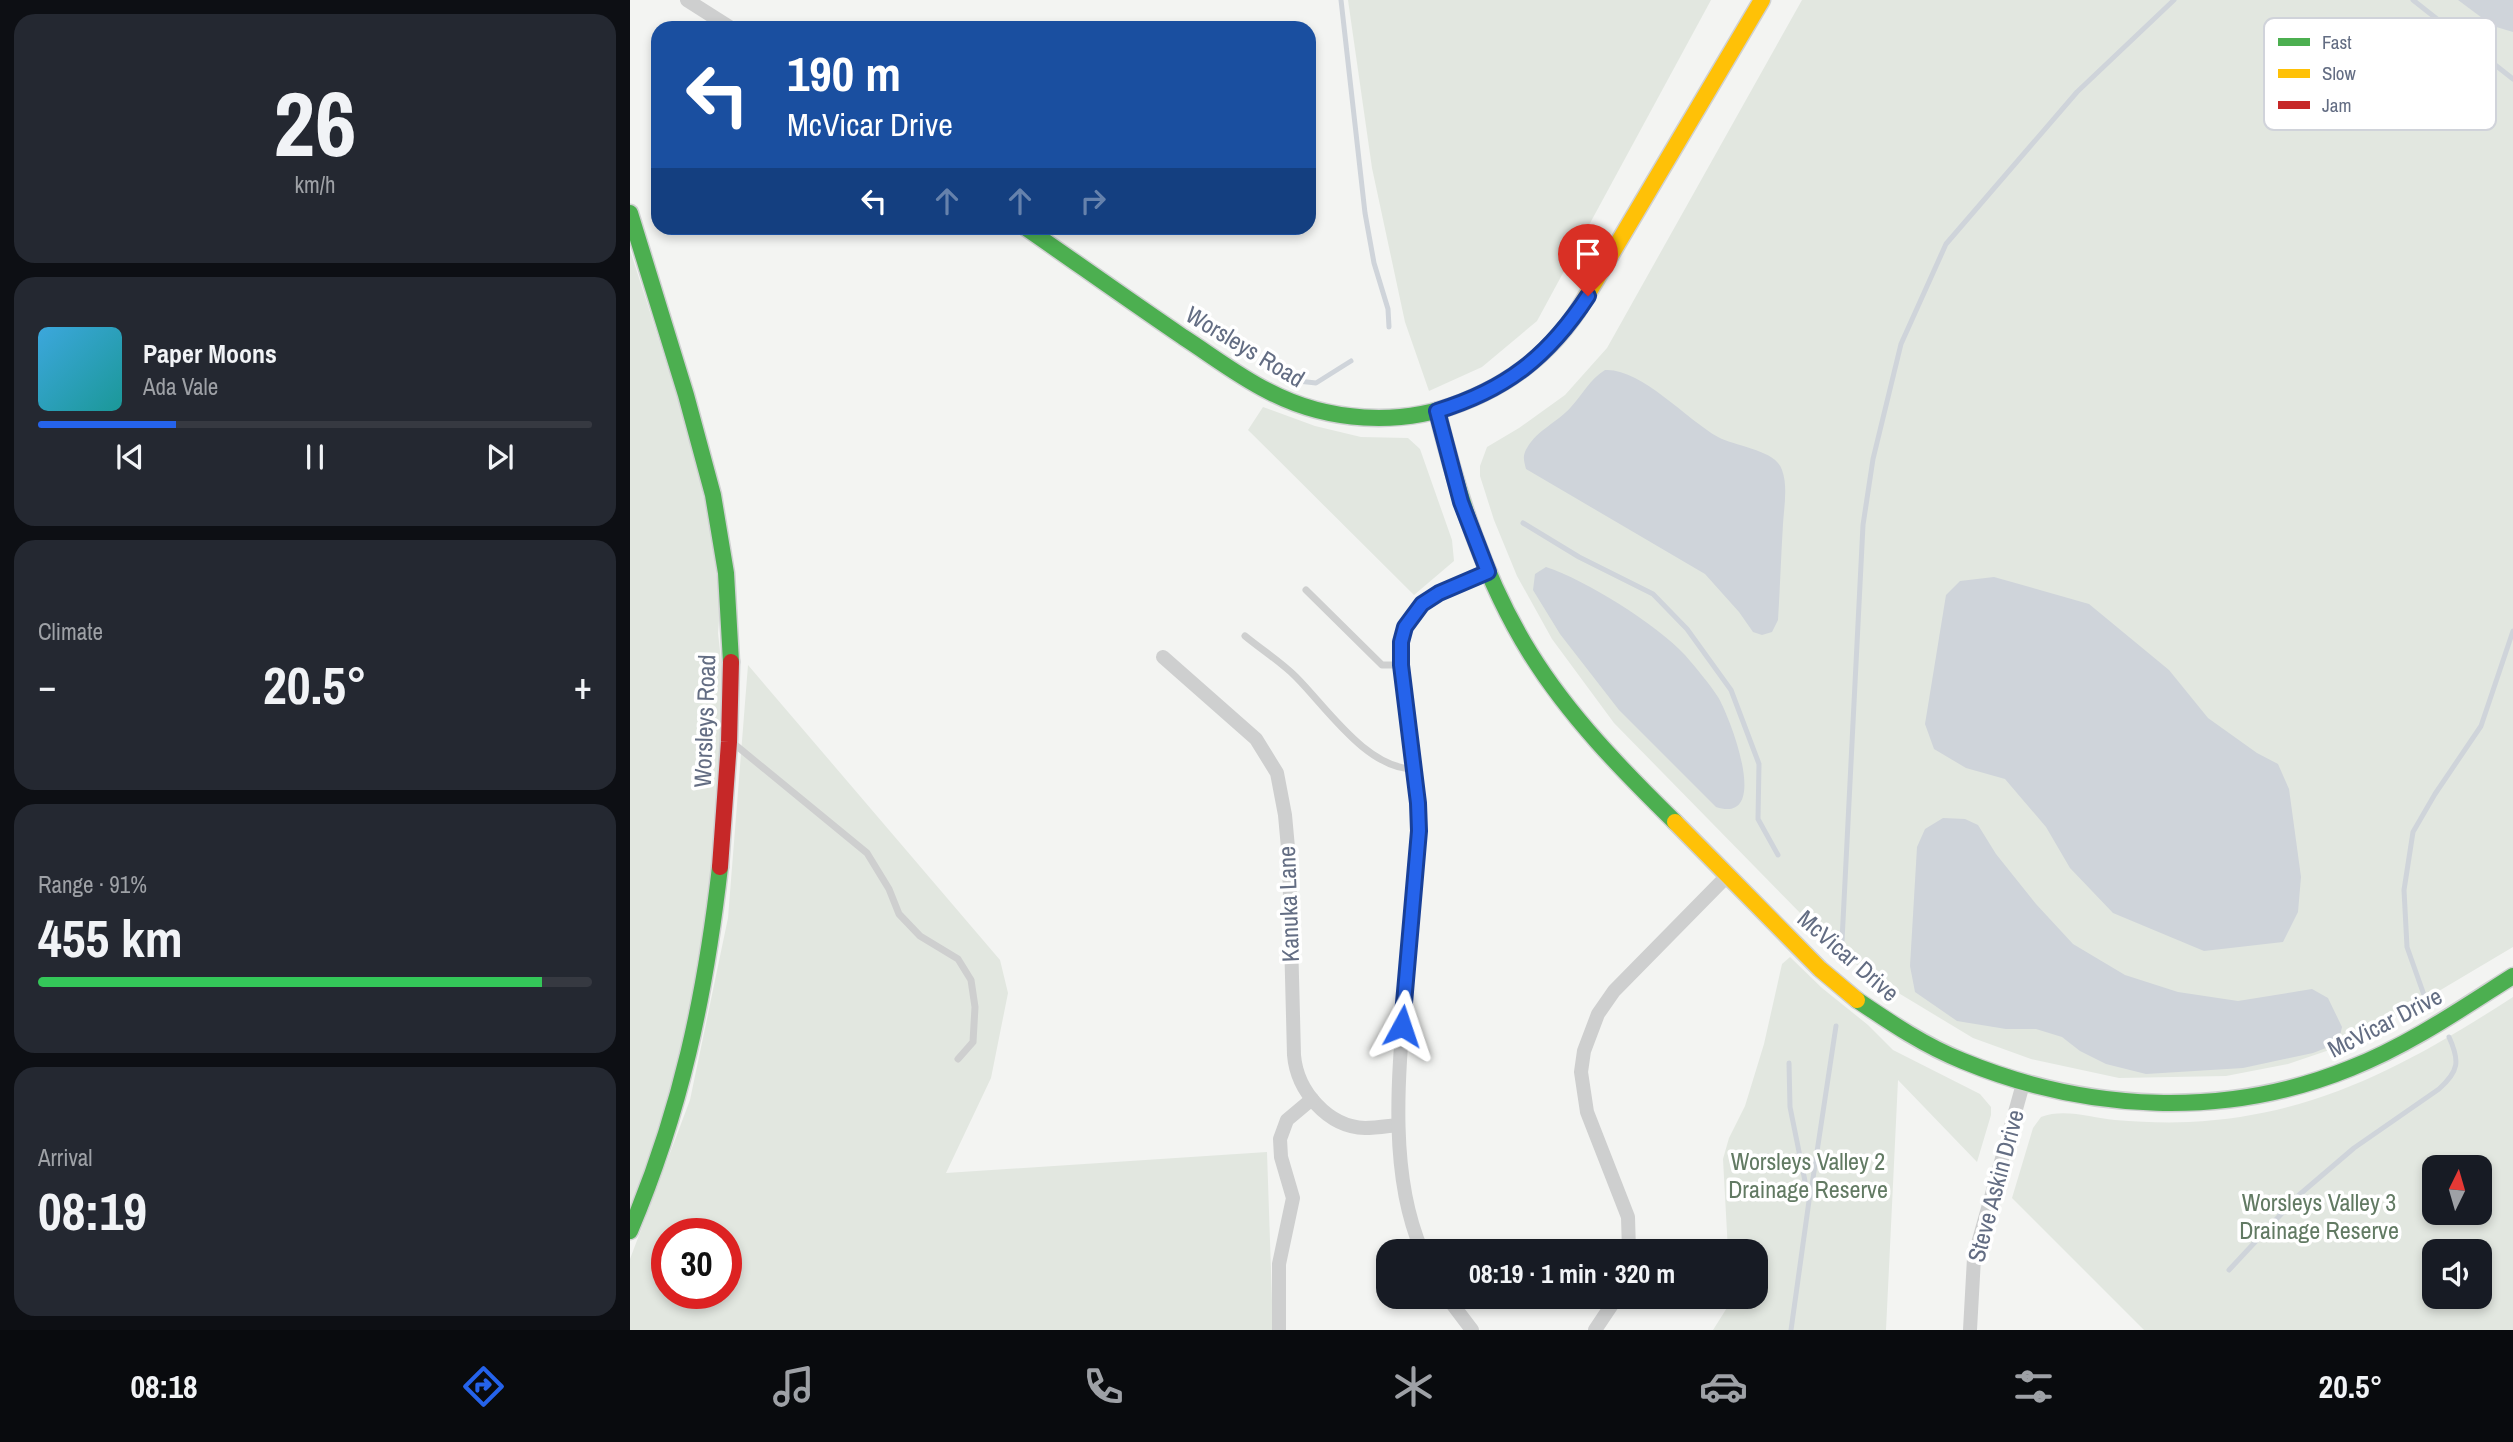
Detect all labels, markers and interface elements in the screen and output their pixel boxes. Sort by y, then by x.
legend [2264,18,2496,130]
text: Fast [2322,29,2352,55]
text: 190 m [787,40,901,106]
icon: left [672,49,763,140]
text: Slow [2322,60,2357,86]
text: 26 [274,62,357,184]
text: Jam [2322,92,2351,118]
text: McVicar Drive [787,103,953,146]
text: km/h [295,169,335,200]
icon: left [855,182,893,220]
icon: ahead [928,182,966,220]
icon: ahead [1001,182,1039,220]
icon: right [1074,182,1112,220]
pin [1558,224,1618,296]
icon: arrive [1569,235,1607,273]
street label: Worsleys Road [1180,298,1311,394]
text: Paper Moons [143,336,277,371]
text: Ada Vale [143,371,218,402]
icon: previous [111,438,149,476]
icon: pause [296,438,334,476]
icon: next [481,438,519,476]
text: Climate [38,616,103,647]
text: 20.5° [263,650,367,720]
street label: Worsleys Road [686,654,722,788]
text: − [38,660,56,711]
text: + [574,660,592,711]
street label: Kanuka Lane [1270,846,1306,963]
text: Range · 91% [38,869,147,900]
street label: McVicar Drive [1791,902,1906,1008]
text: 455 km [38,903,183,973]
street label: McVicar Drive [2322,980,2447,1065]
position arrow [1365,989,1439,1063]
street label: Steve Askin Drive [1959,1106,2031,1265]
text: Arrival [38,1142,93,1173]
park label: Worsleys Valley 2 Drainage Reserve [1728,1145,1888,1205]
north arrow [2422,1155,2492,1225]
map controls [2422,1155,2492,1309]
text: 08:19 [38,1176,147,1246]
park label: Worsleys Valley 3 Drainage Reserve [2239,1186,2399,1246]
speed limit sign: 30 [651,1218,742,1309]
button: sound [2422,1239,2492,1309]
text: 08:19 · 1 min · 320 m [1469,1256,1675,1291]
icon: directions [459,1362,508,1411]
icon: music [769,1362,818,1411]
icon: phone [1079,1362,1128,1411]
icon: climate [1389,1362,1438,1411]
icon: car [1699,1362,1748,1411]
icon: filters [2009,1362,2058,1411]
text: 08:18 [131,1365,198,1408]
text: 20.5° [2319,1365,2382,1408]

